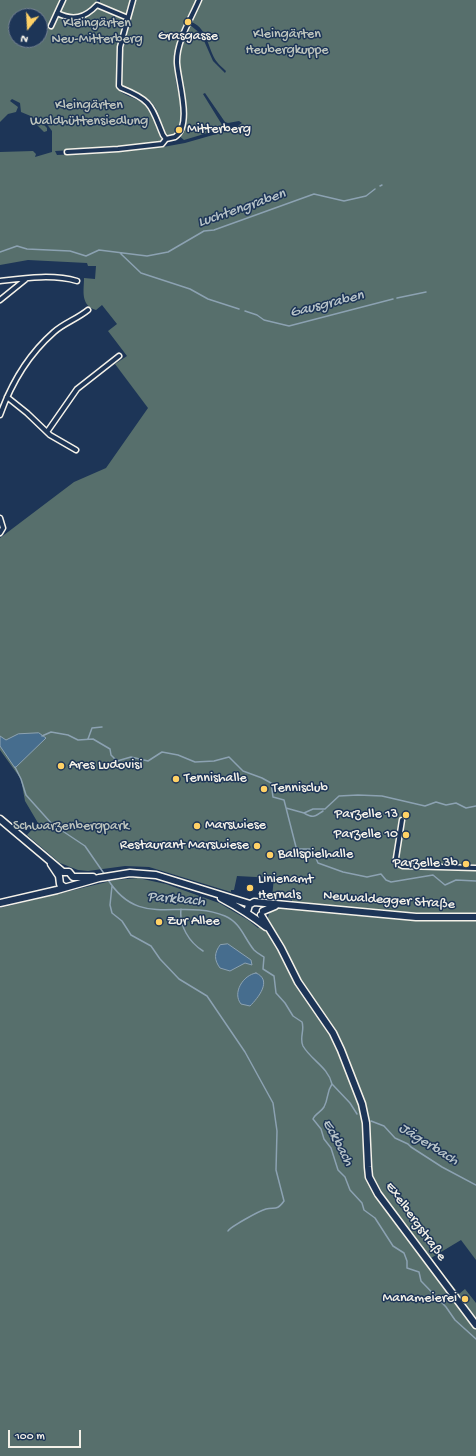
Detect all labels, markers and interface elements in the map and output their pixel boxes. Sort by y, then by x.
north arrow [8,8,48,48]
park label: Kleingärten Neu-Mitterberg [51,16,143,48]
marker: Grasgasse [183,17,193,27]
park label: Kleingärten Heubergkuppe [245,27,329,60]
place label: Grasgasse [158,29,218,45]
text: N [19,32,30,45]
park label: Kleingärten Waldhüttensiedlung [30,98,148,130]
place label: Mitterberg [187,122,251,138]
marker: Mitterberg [174,125,184,135]
water label: Luchtengraben [196,186,288,232]
water label: Gausgraben [288,287,366,323]
place label: Ares Ludovisi [69,758,142,774]
marker: Ares Ludovisi [56,761,66,771]
place label: Tennishalle [184,771,247,787]
marker: Tennishalle [171,774,181,784]
place label: Tennisclub [272,781,328,797]
marker: Tennisclub [259,784,269,794]
place label: Parzelle 13 [335,807,398,823]
marker: Parzelle 13 [401,810,411,820]
place label: Marswiese [205,818,266,834]
park label: Schwarzenbergpark [13,819,129,835]
marker: Marswiese [192,821,202,831]
place label: Parzelle 10 [334,827,398,843]
marker: Parzelle 10 [401,830,411,840]
place label: Restaurant Marswiese [120,838,249,854]
marker: Restaurant Marswiese [252,841,262,851]
place label: Ballspielhalle [278,847,353,863]
marker: Ballspielhalle [265,850,275,860]
place label: Parzelle 3b [393,856,458,872]
marker: Parzelle 3b [461,859,471,869]
place label: Linienamt Hernals [258,872,313,904]
marker: Linienamt Hernals [245,883,255,893]
street label: Neuwaldegger Straße [322,888,456,914]
water label: Parkbach [146,889,206,911]
place label: Zur Allee [167,914,220,930]
marker: Zur Allee [154,917,164,927]
water label: Eckbach [317,1116,357,1170]
water label: Jägerbach [395,1120,461,1170]
street label: Exelbergstraße [381,1179,449,1265]
place label: Manameierei [382,1291,457,1307]
marker: Manameierei [460,1294,470,1304]
scale bar [10,1422,83,1448]
text: 100 m [15,1430,45,1444]

